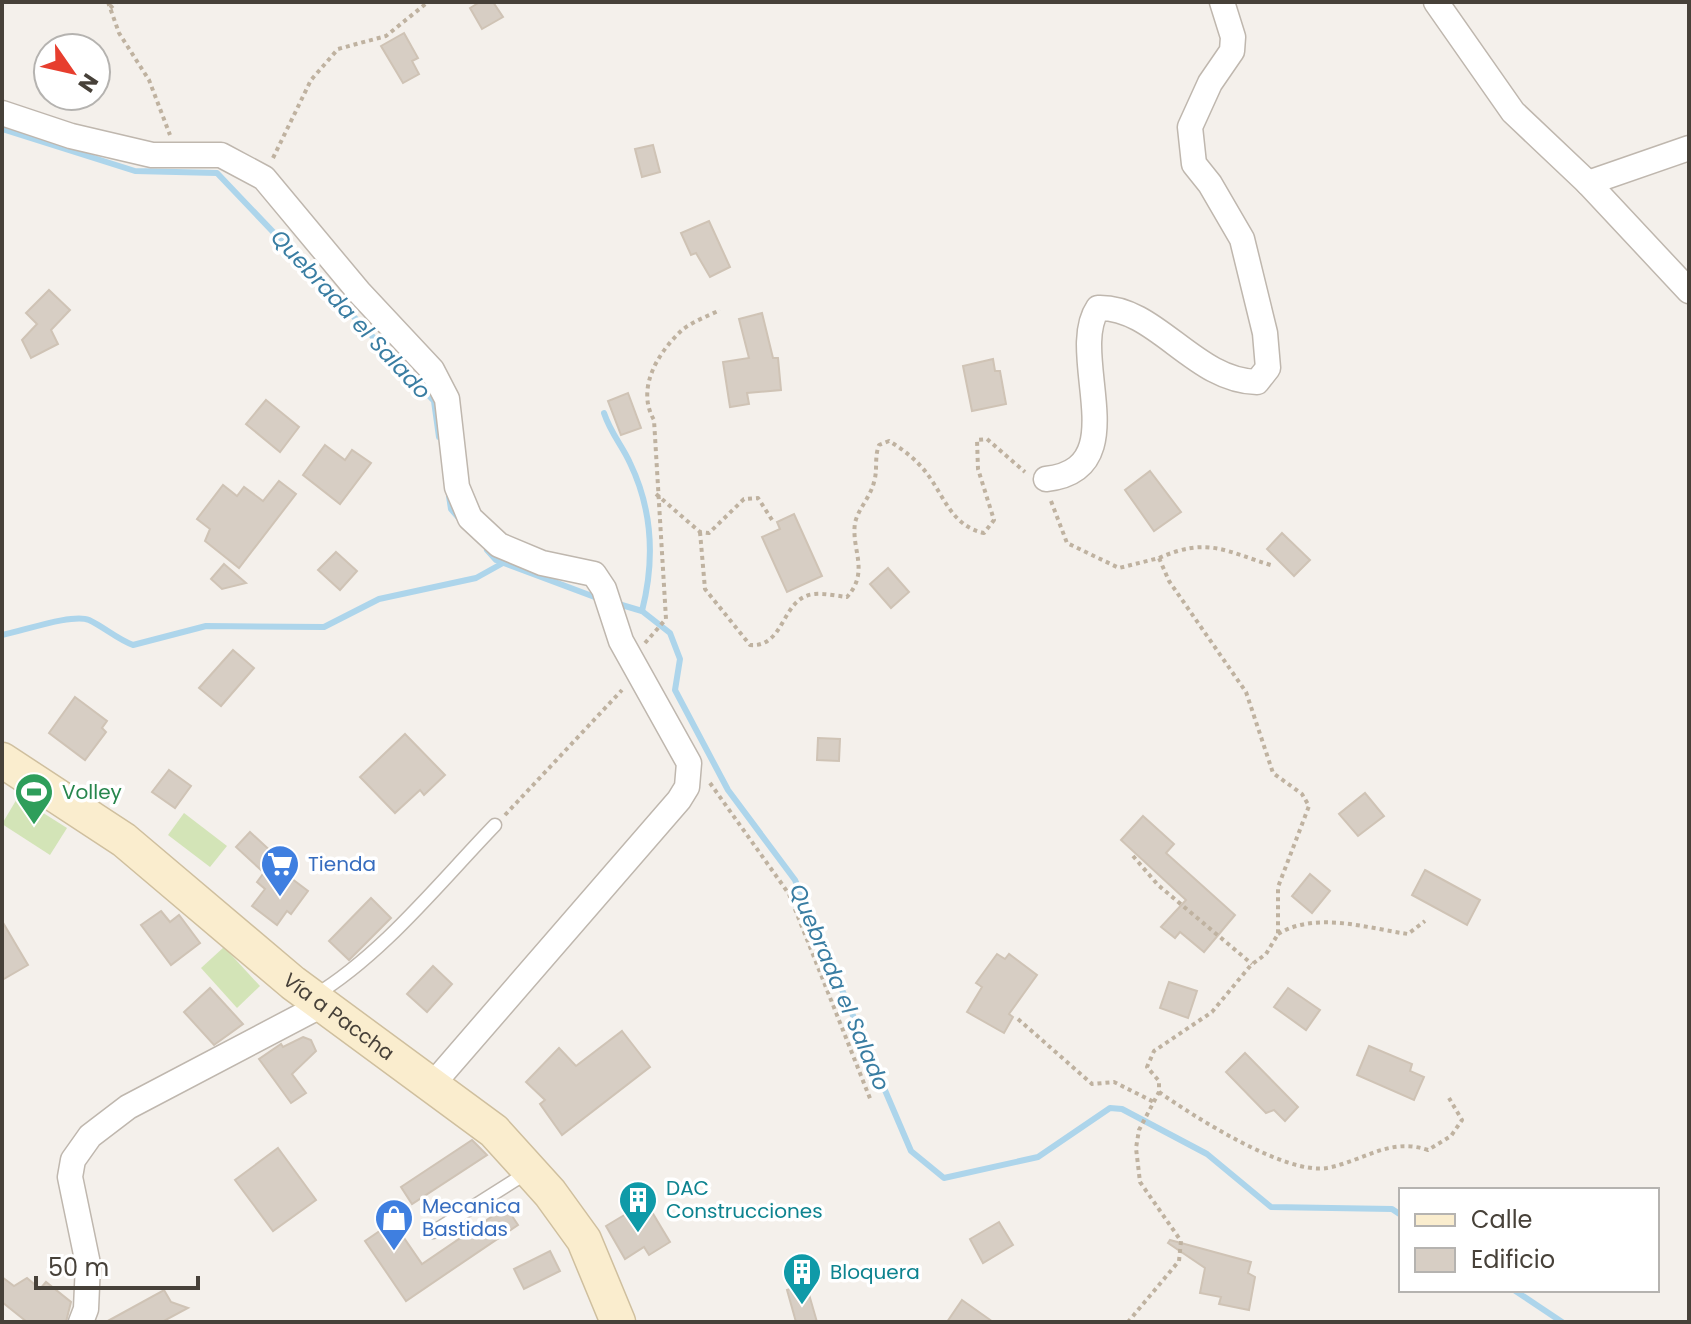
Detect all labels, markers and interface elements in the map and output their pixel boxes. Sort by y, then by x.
north arrow [32,32,112,112]
text: N [71,67,106,98]
water label: Quebrada el Salado [264,223,438,406]
sports icon: Volley [13,771,55,826]
place label: Volley [62,778,122,806]
supermarket icon: Tienda [259,843,301,898]
place label: Tienda [308,850,376,878]
water label: Quebrada el Salado [782,879,897,1095]
street label: Vía a Paccha [277,966,400,1067]
place label: DAC Construcciones [666,1174,823,1225]
building icon: DAC Construcciones [617,1179,659,1234]
legend [1399,1188,1659,1292]
place label: Mecanica Bastidas [422,1192,521,1243]
shop icon: Mecanica Bastidas [373,1197,415,1252]
text: Calle [1471,1203,1532,1236]
scale bar [36,1240,198,1290]
text: Edificio [1471,1243,1555,1276]
text: 50 m [48,1251,109,1284]
building icon: Bloquera [781,1251,823,1306]
place label: Bloquera [830,1258,920,1286]

